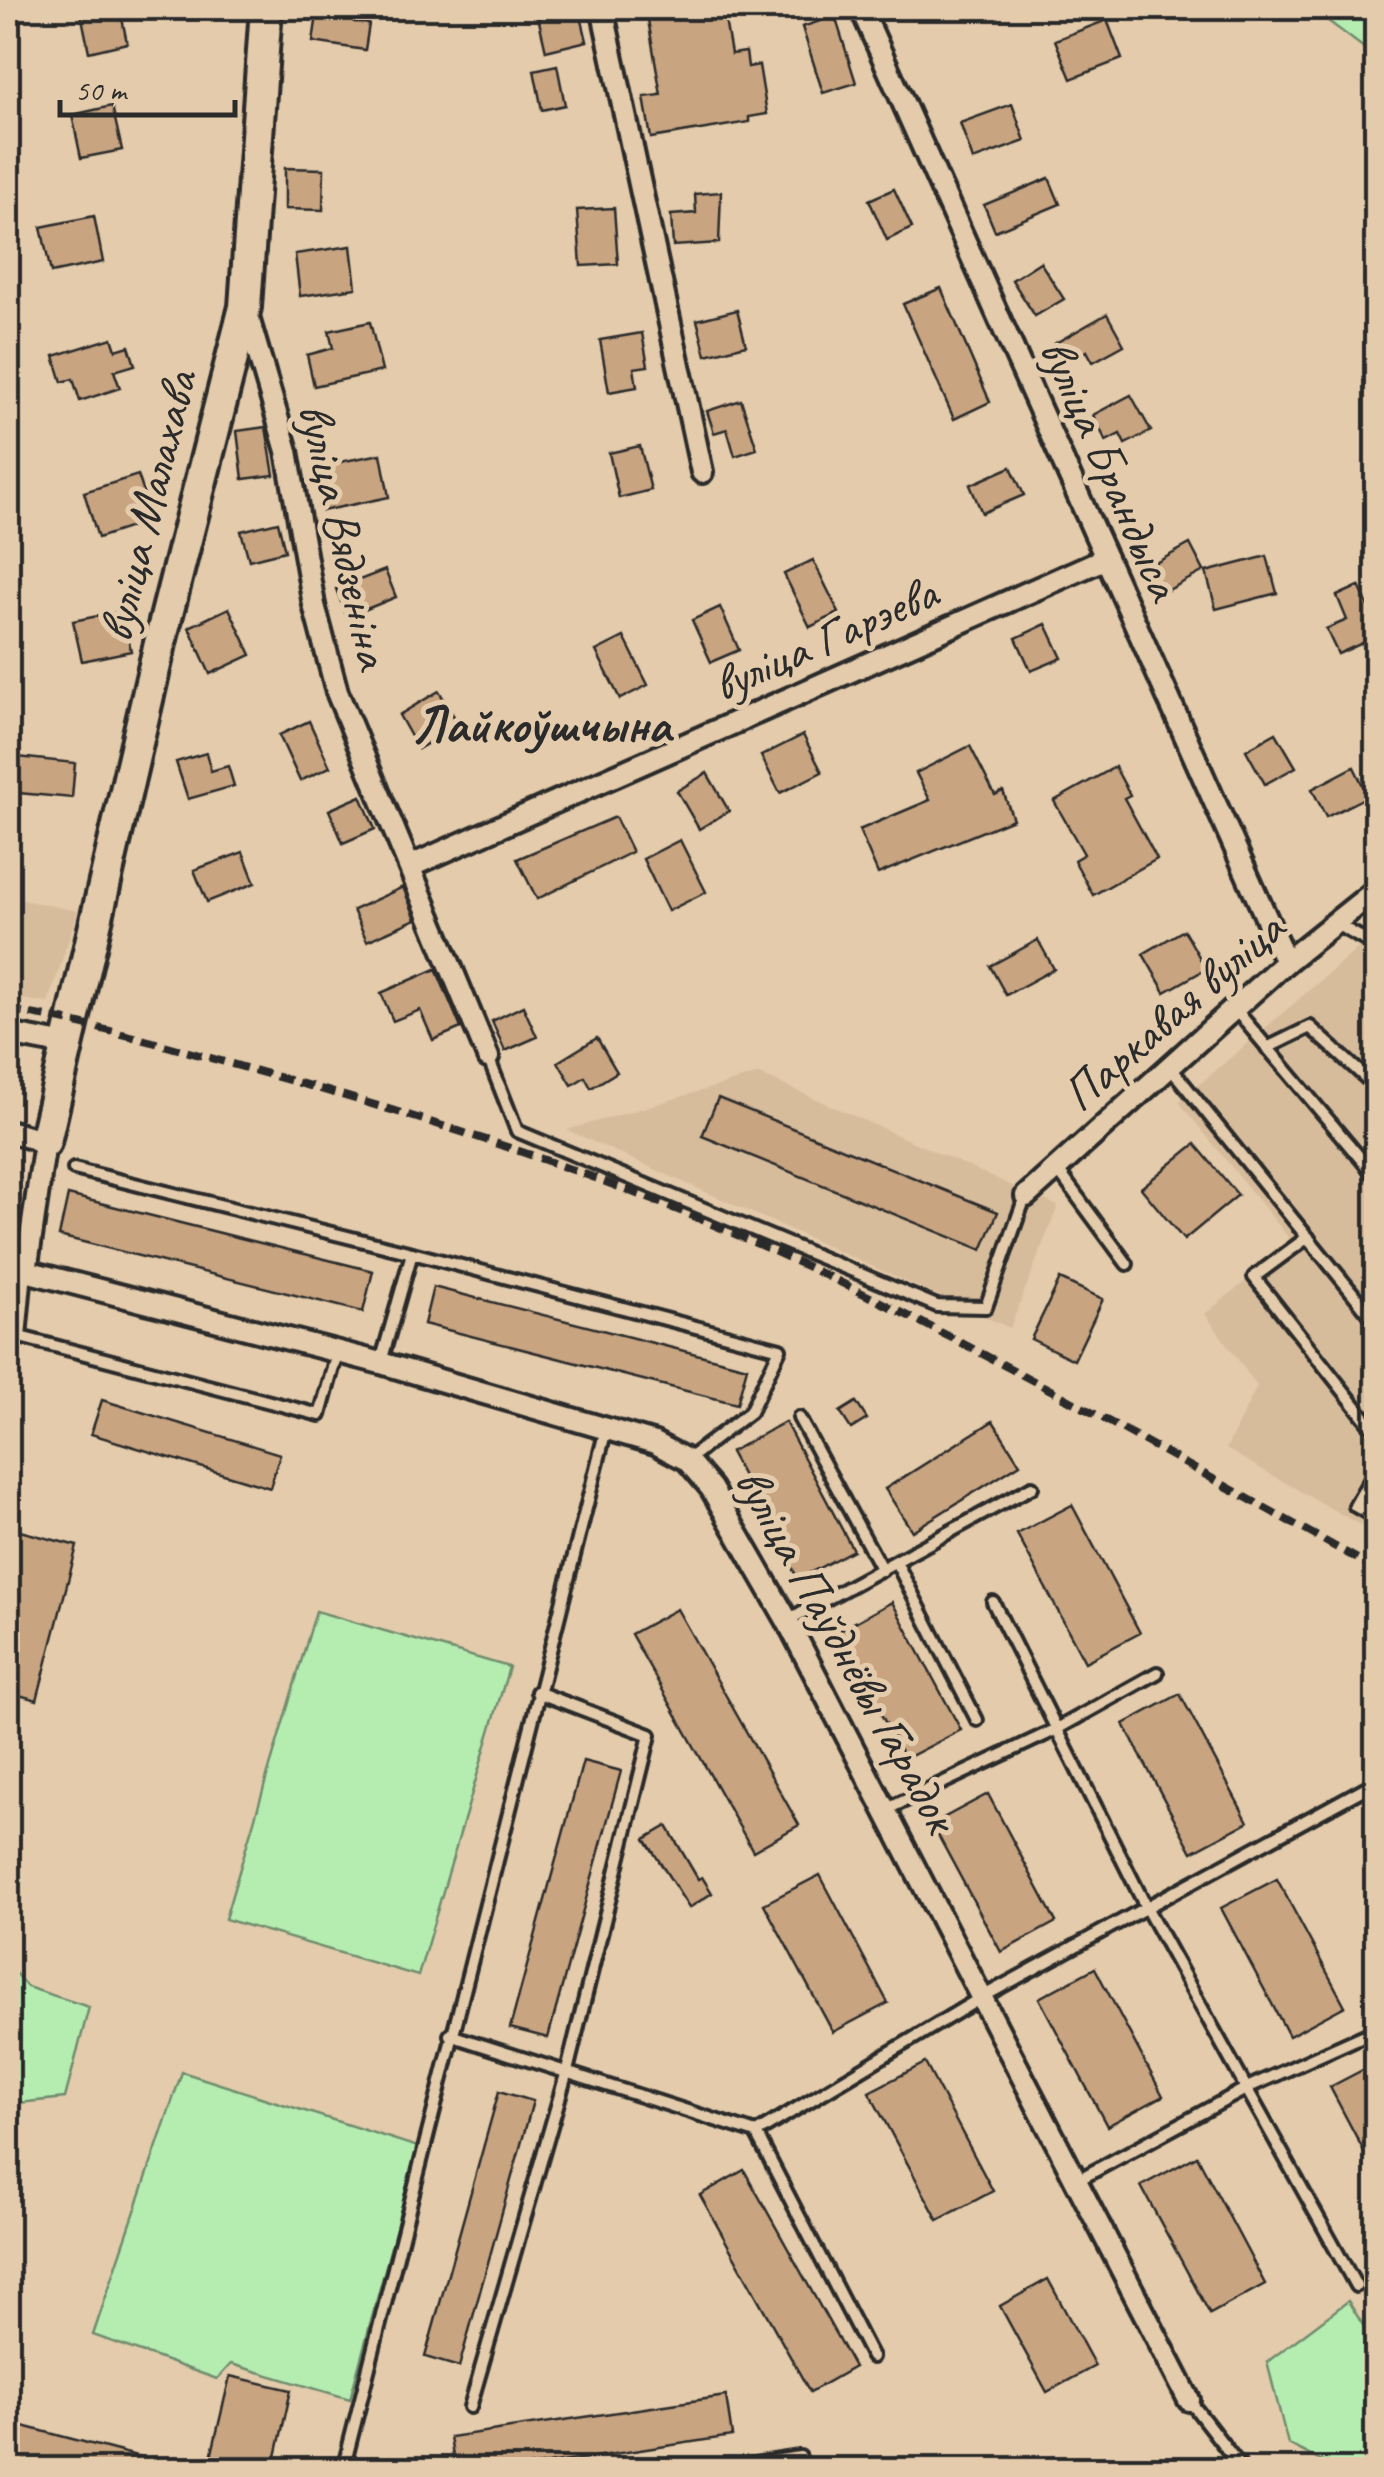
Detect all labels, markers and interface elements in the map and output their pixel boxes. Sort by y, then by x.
scale bar [60,55,235,117]
text: 50 m [75,71,128,109]
street label: вуліца Брандыса [1025,328,1197,612]
street label: вуліца Малахава [83,362,212,648]
street label: вуліца Вядзеніна [283,397,406,677]
street label: вуліца Гарэева [703,560,949,716]
district label: Лайкоўшчына [412,692,674,758]
street label: Паркавая вуліца [1049,895,1299,1125]
street label: вуліца Паўднёвы Гарадок [720,1456,974,1846]

